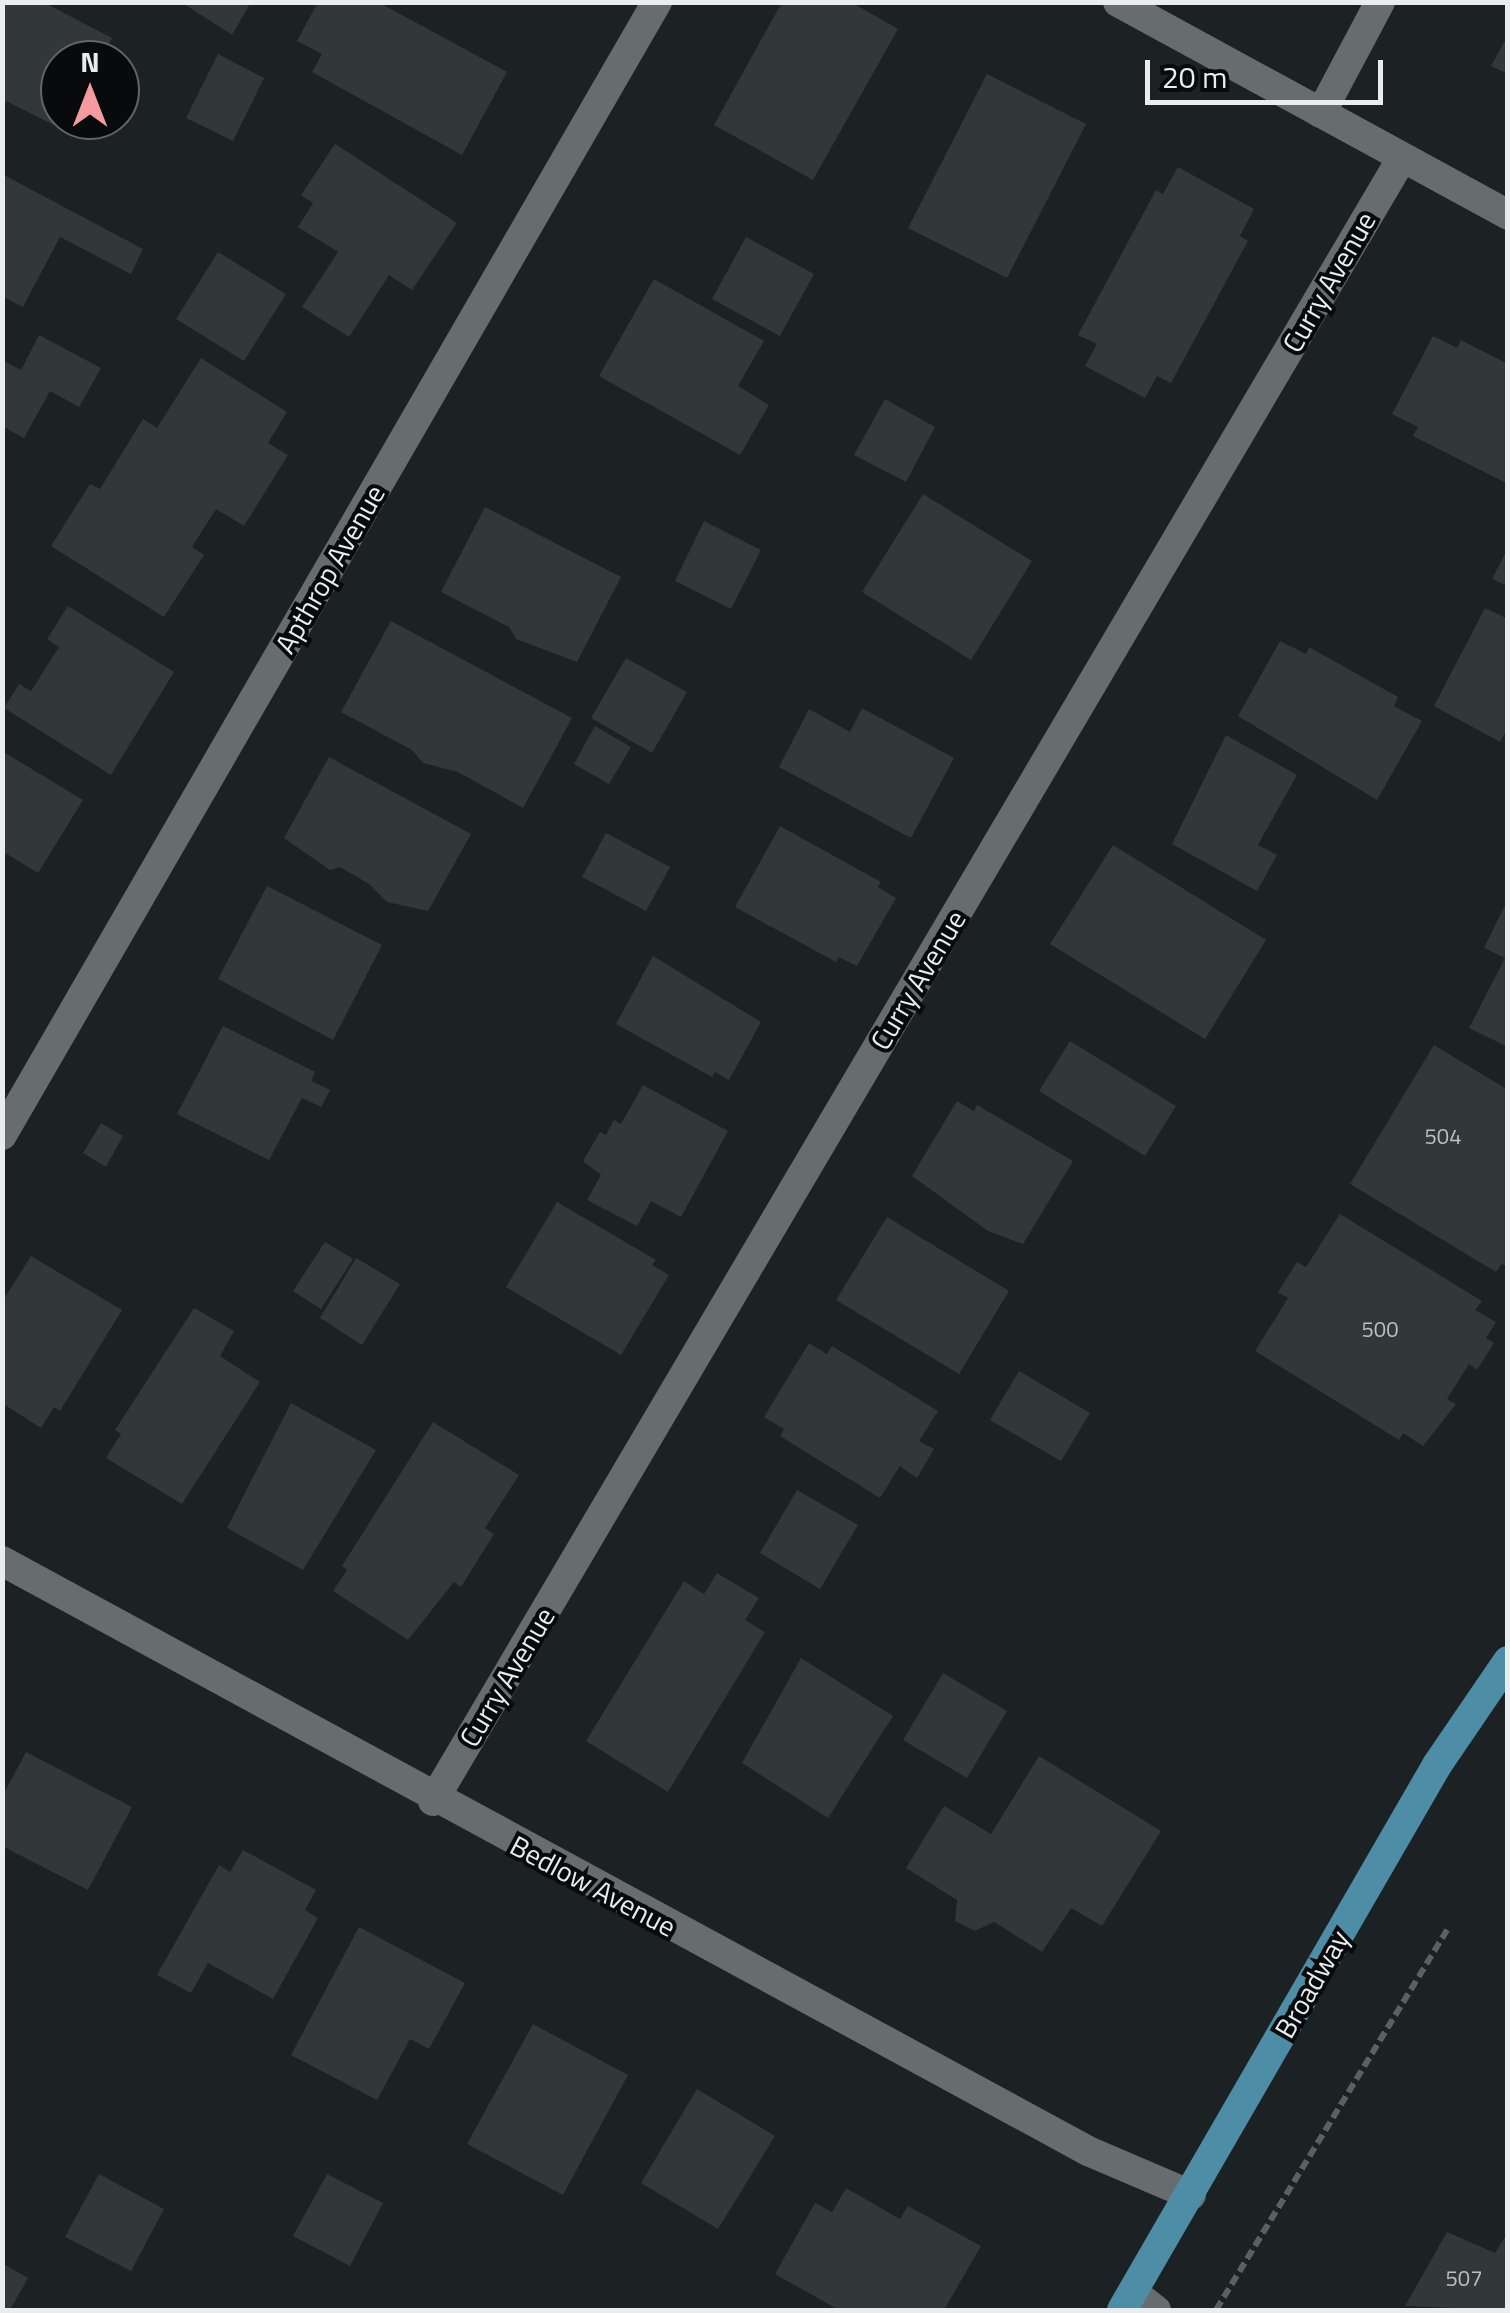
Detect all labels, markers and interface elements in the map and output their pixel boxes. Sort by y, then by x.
north arrow [40,40,140,140]
text: N [80,40,100,83]
scale bar [1150,40,1388,102]
text: 20 m [1162,54,1227,100]
street label: Curry Avenue [1275,206,1383,358]
street label: Apthrop Avenue [268,479,392,659]
street label: Curry Avenue [863,904,973,1056]
house number: 504 [1425,1124,1461,1150]
house number: 500 [1362,1317,1398,1343]
street label: Curry Avenue [452,1601,562,1753]
street label: Bedlow Avenue [505,1828,681,1944]
street label: Broadway [1268,1924,1356,2044]
house number: 507 [1446,2266,1482,2292]

